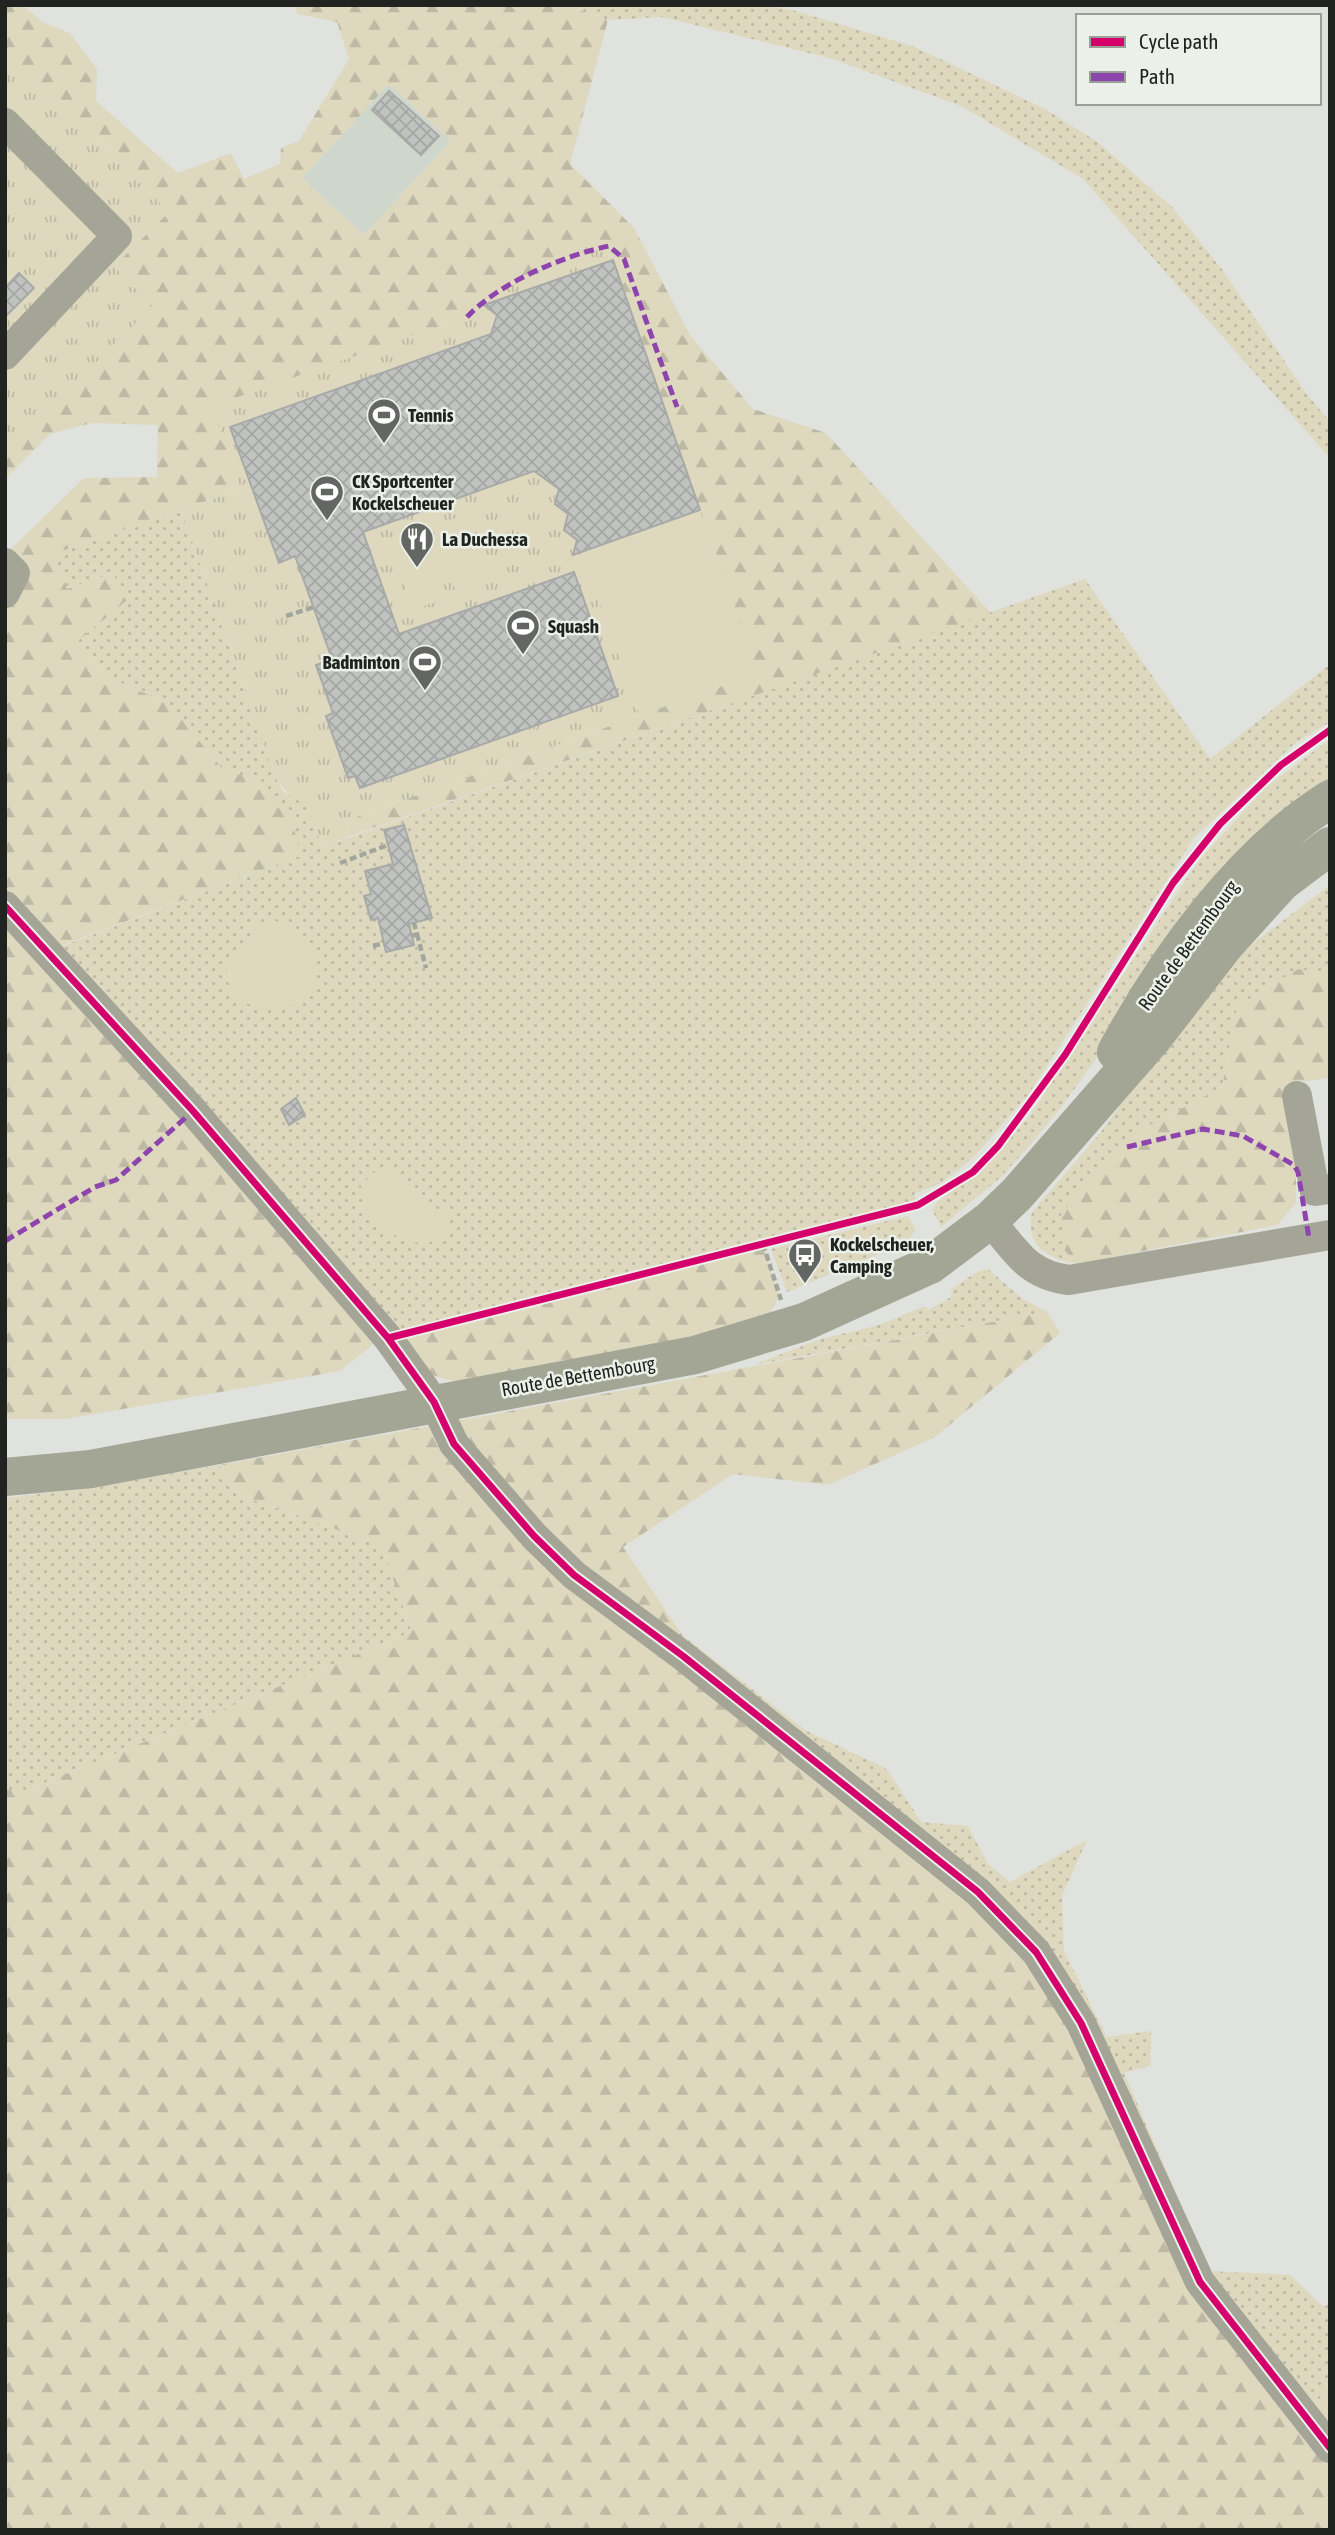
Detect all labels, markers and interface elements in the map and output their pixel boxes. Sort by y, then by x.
legend [1076,14,1321,105]
text: Cycle path [1139,29,1218,53]
text: Path [1139,64,1175,88]
sports icon: Tennis [365,396,403,445]
place label: Tennis [408,404,454,426]
place label: CK Sportcenter Kockelscheuer [352,470,454,514]
sports icon: CK Sportcenter Kockelscheuer [308,473,346,522]
restaurant icon: La Duchessa [398,520,436,569]
place label: La Duchessa [442,528,528,550]
sports icon: Squash [504,607,542,656]
place label: Squash [548,615,599,637]
sports icon: Badminton [406,643,444,692]
place label: Badminton [322,651,400,673]
street label: Route de Bettembourg [1133,875,1243,1014]
place label: Kockelscheuer, Camping [830,1233,935,1277]
bus stop icon: Kockelscheuer, Camping [786,1236,824,1285]
street label: Route de Bettembourg [500,1352,657,1400]

